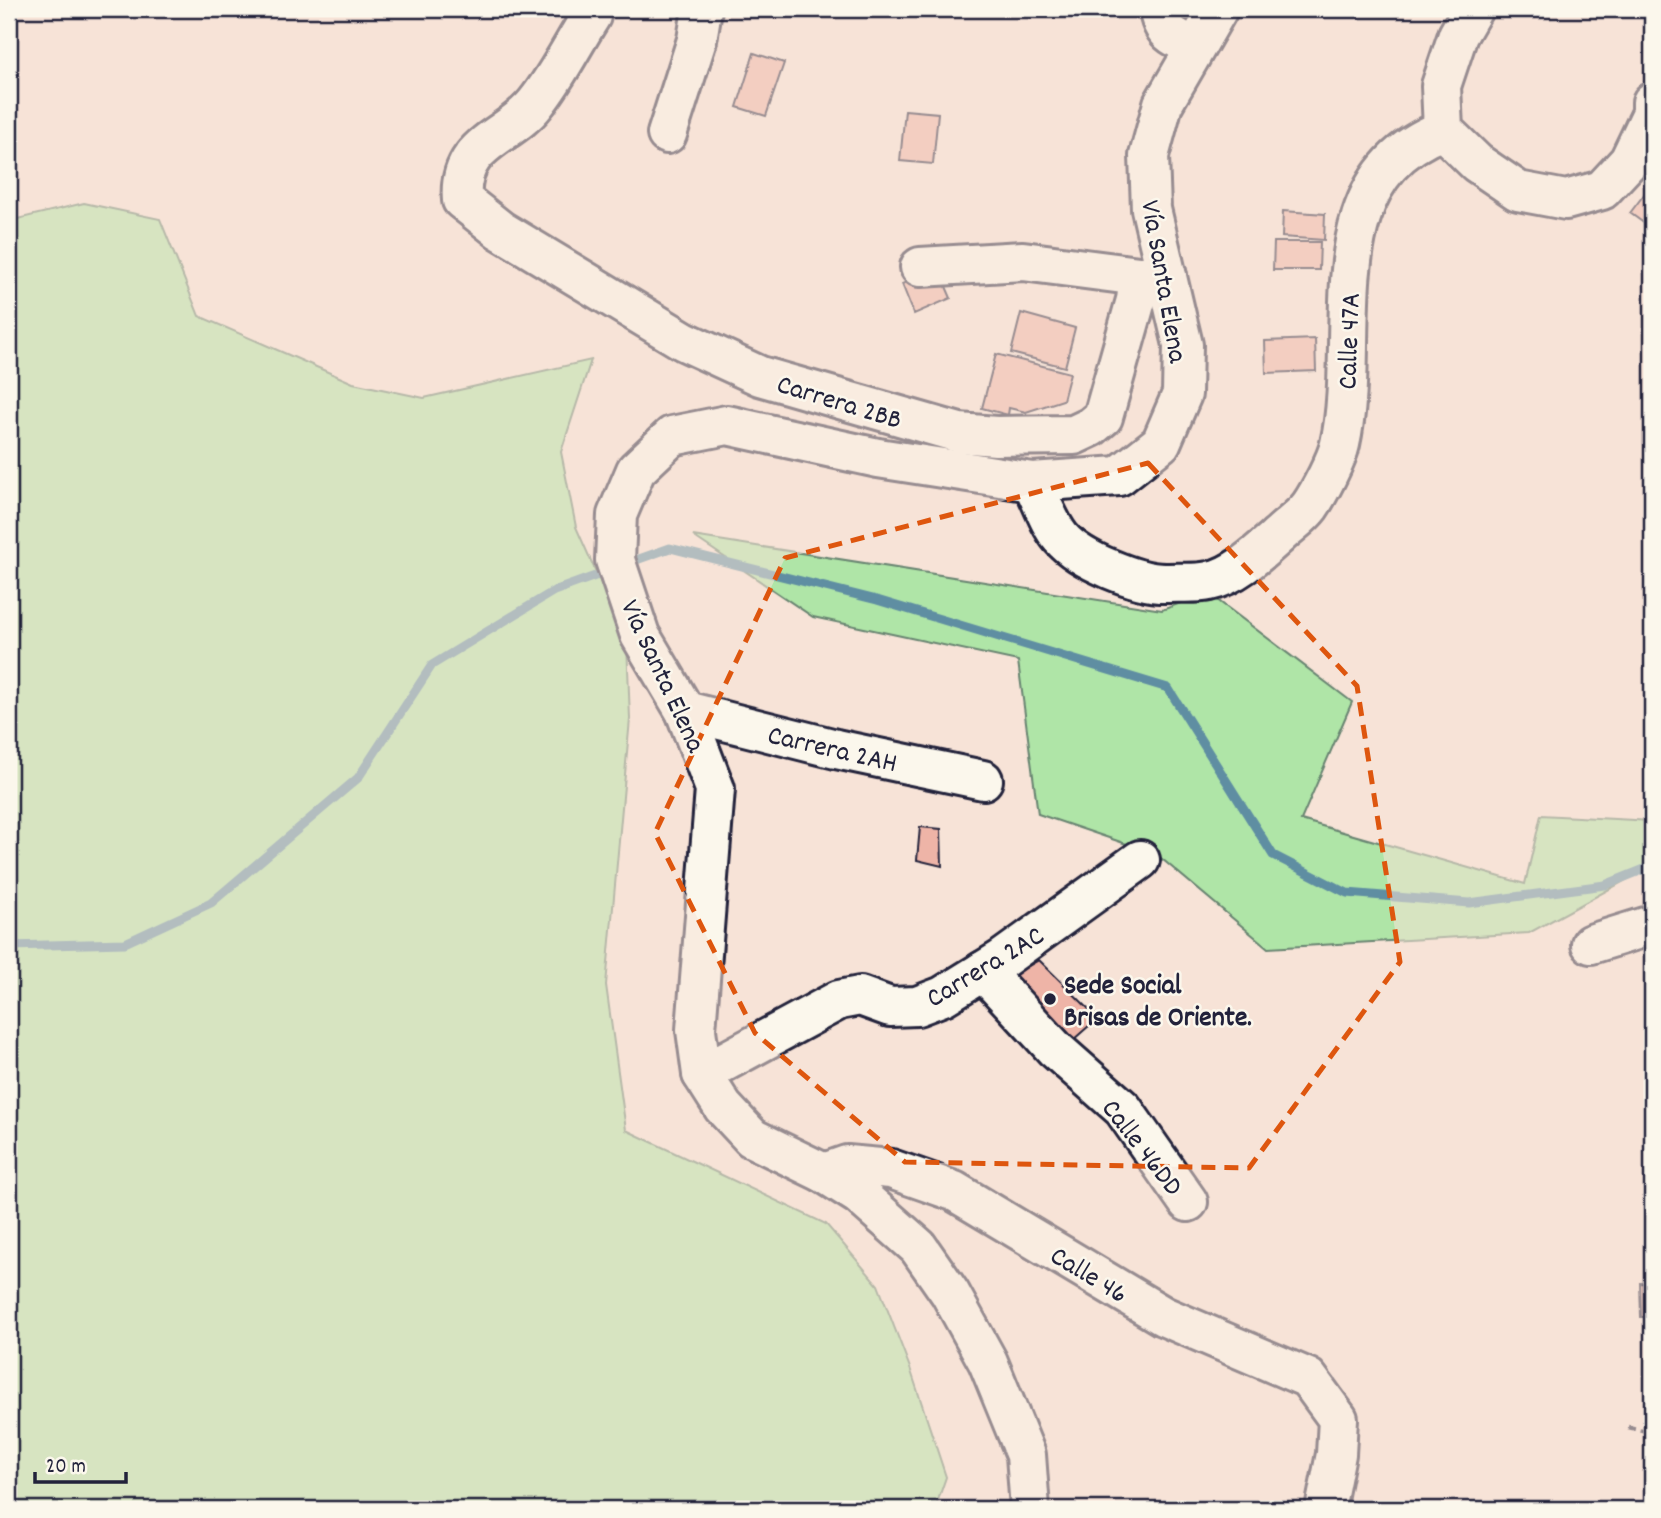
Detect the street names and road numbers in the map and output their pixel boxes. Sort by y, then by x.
street label: Vía Santa Elena [1127,198,1195,367]
street label: Calle 47A [1330,292,1374,390]
street label: Carrera 2BB [771,367,906,443]
street label: Vía Santa Elena [608,594,714,761]
street label: Carrera 2AH [763,718,901,786]
street label: Carrera 2AC [920,918,1053,1020]
street label: Calle 46DD [1089,1092,1191,1206]
street label: Calle 46 [1041,1238,1134,1316]

